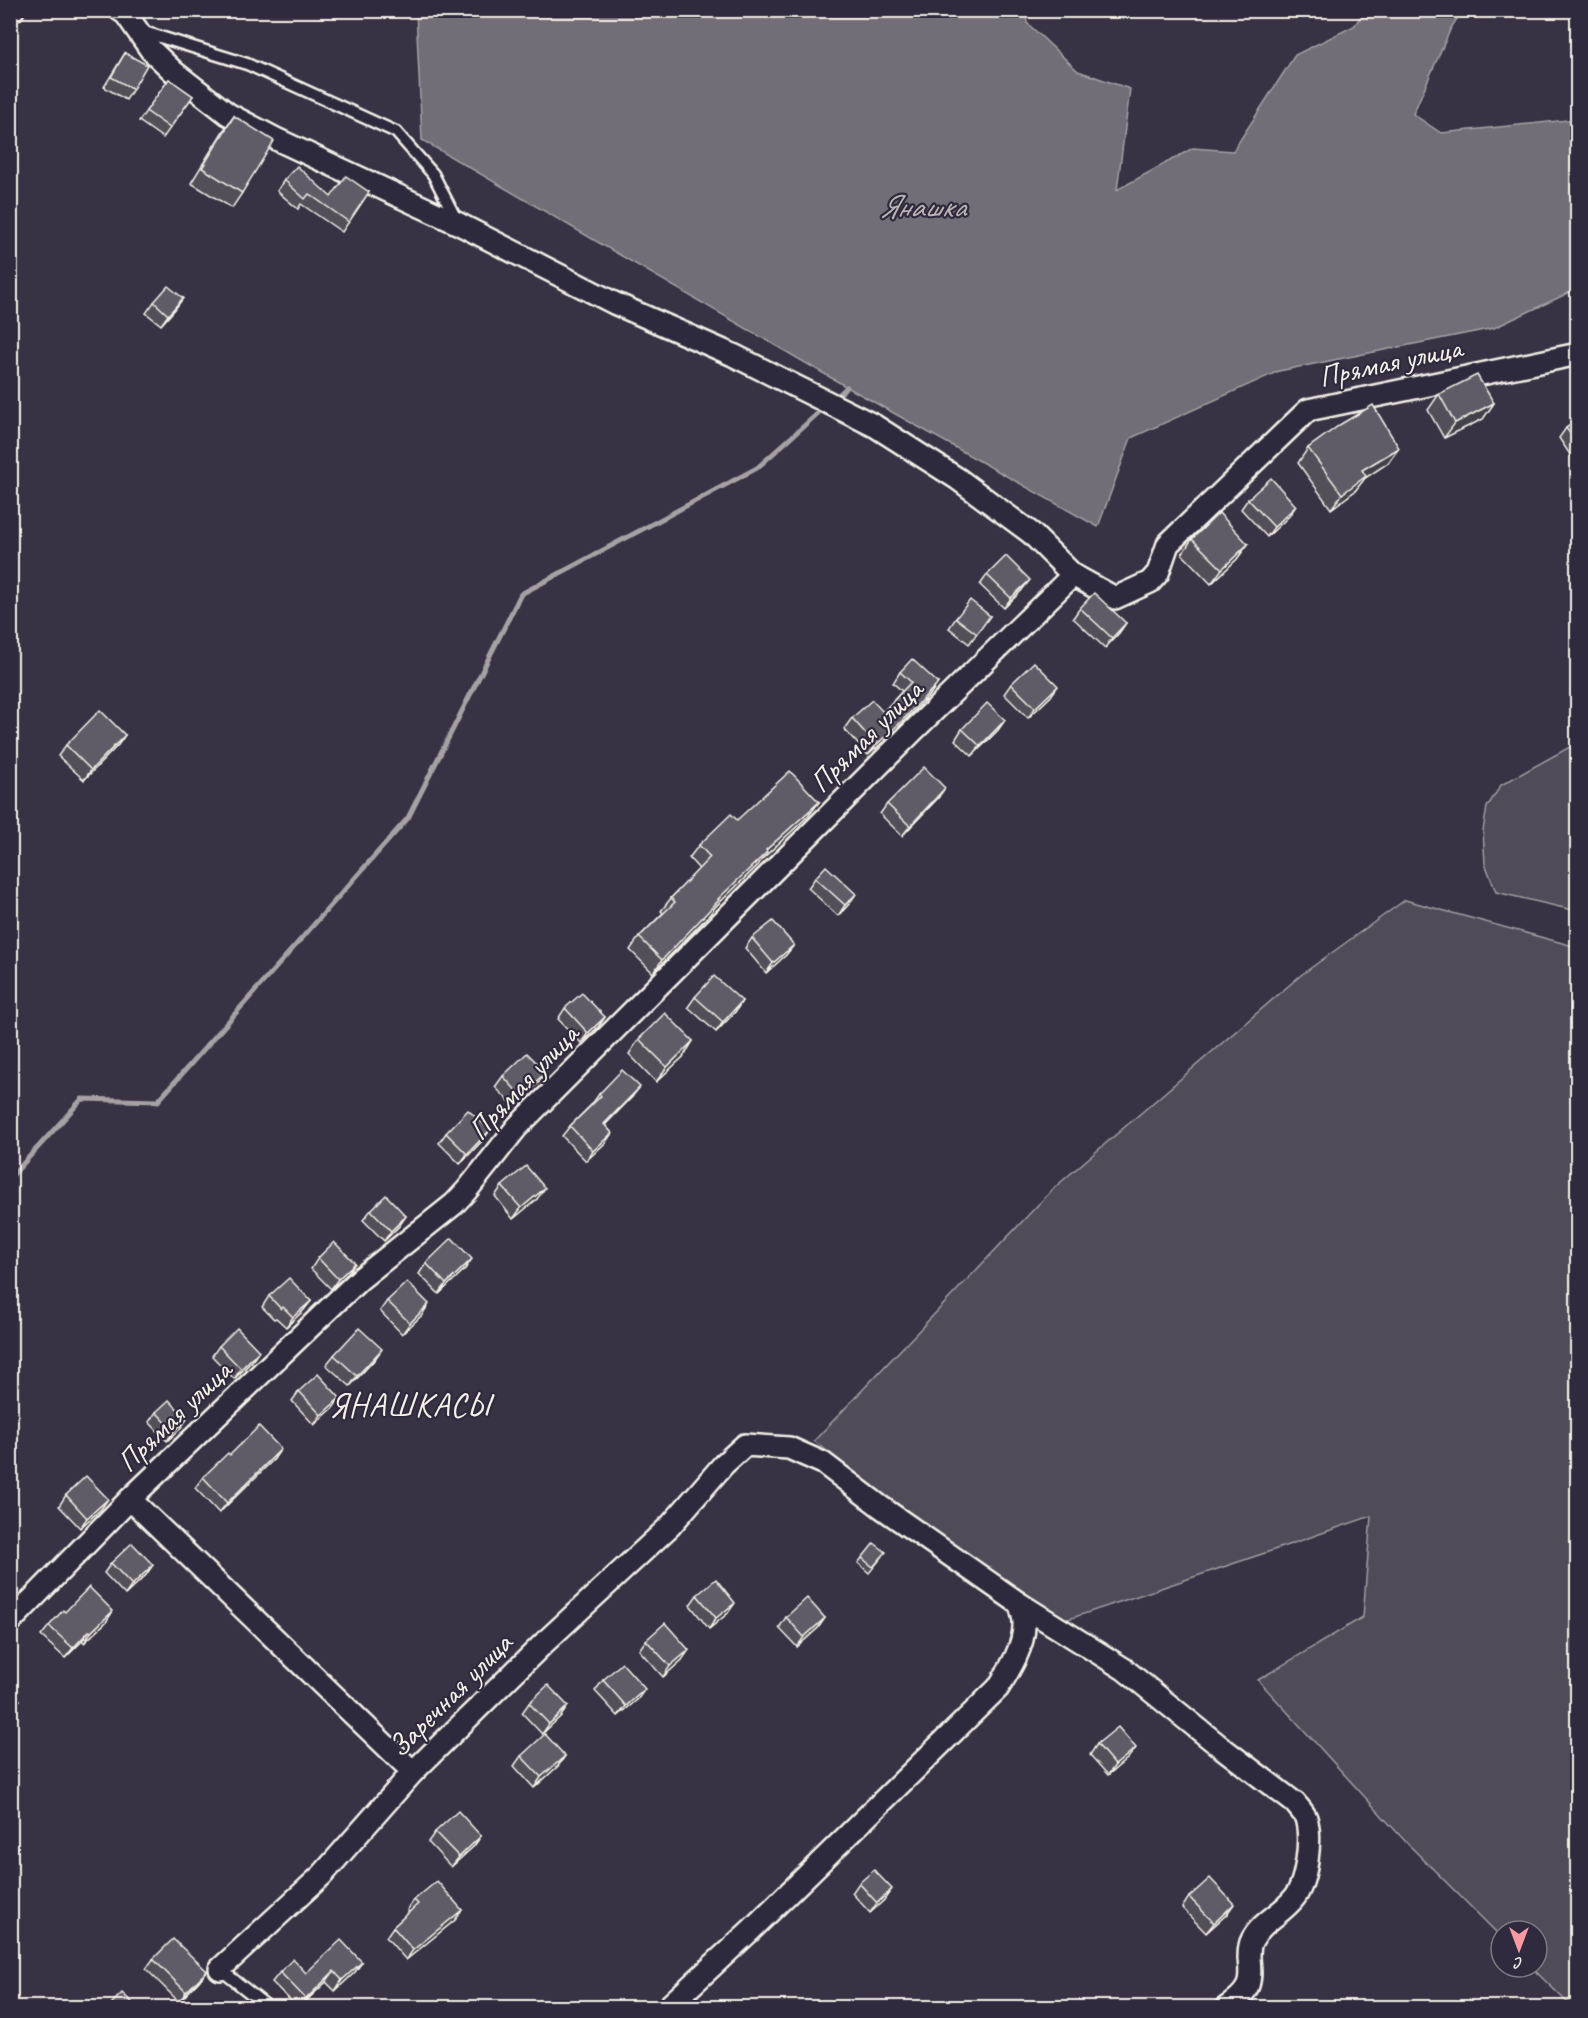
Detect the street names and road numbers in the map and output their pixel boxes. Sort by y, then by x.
street label: Прямая улица [1315,328,1468,396]
street label: Прямая улица [801,669,933,801]
street label: Прямая улица [460,1014,588,1148]
street label: Прямая улица [109,1350,241,1480]
street label: Заречная улица [380,1623,522,1765]

